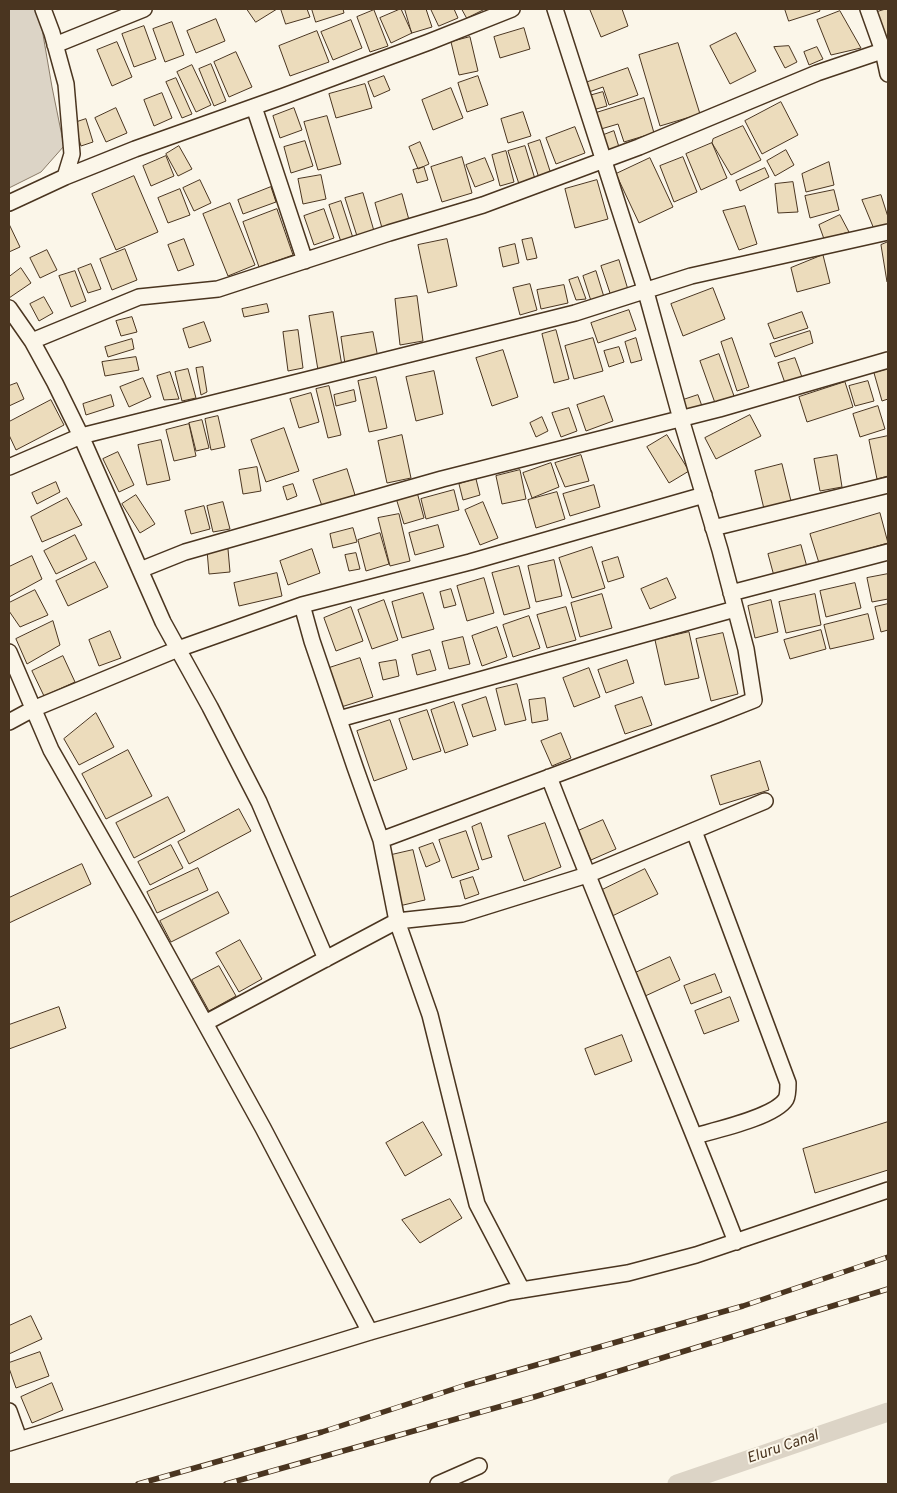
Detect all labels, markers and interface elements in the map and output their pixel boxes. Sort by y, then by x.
water label: Eluru Canal [745,1427,821,1469]

